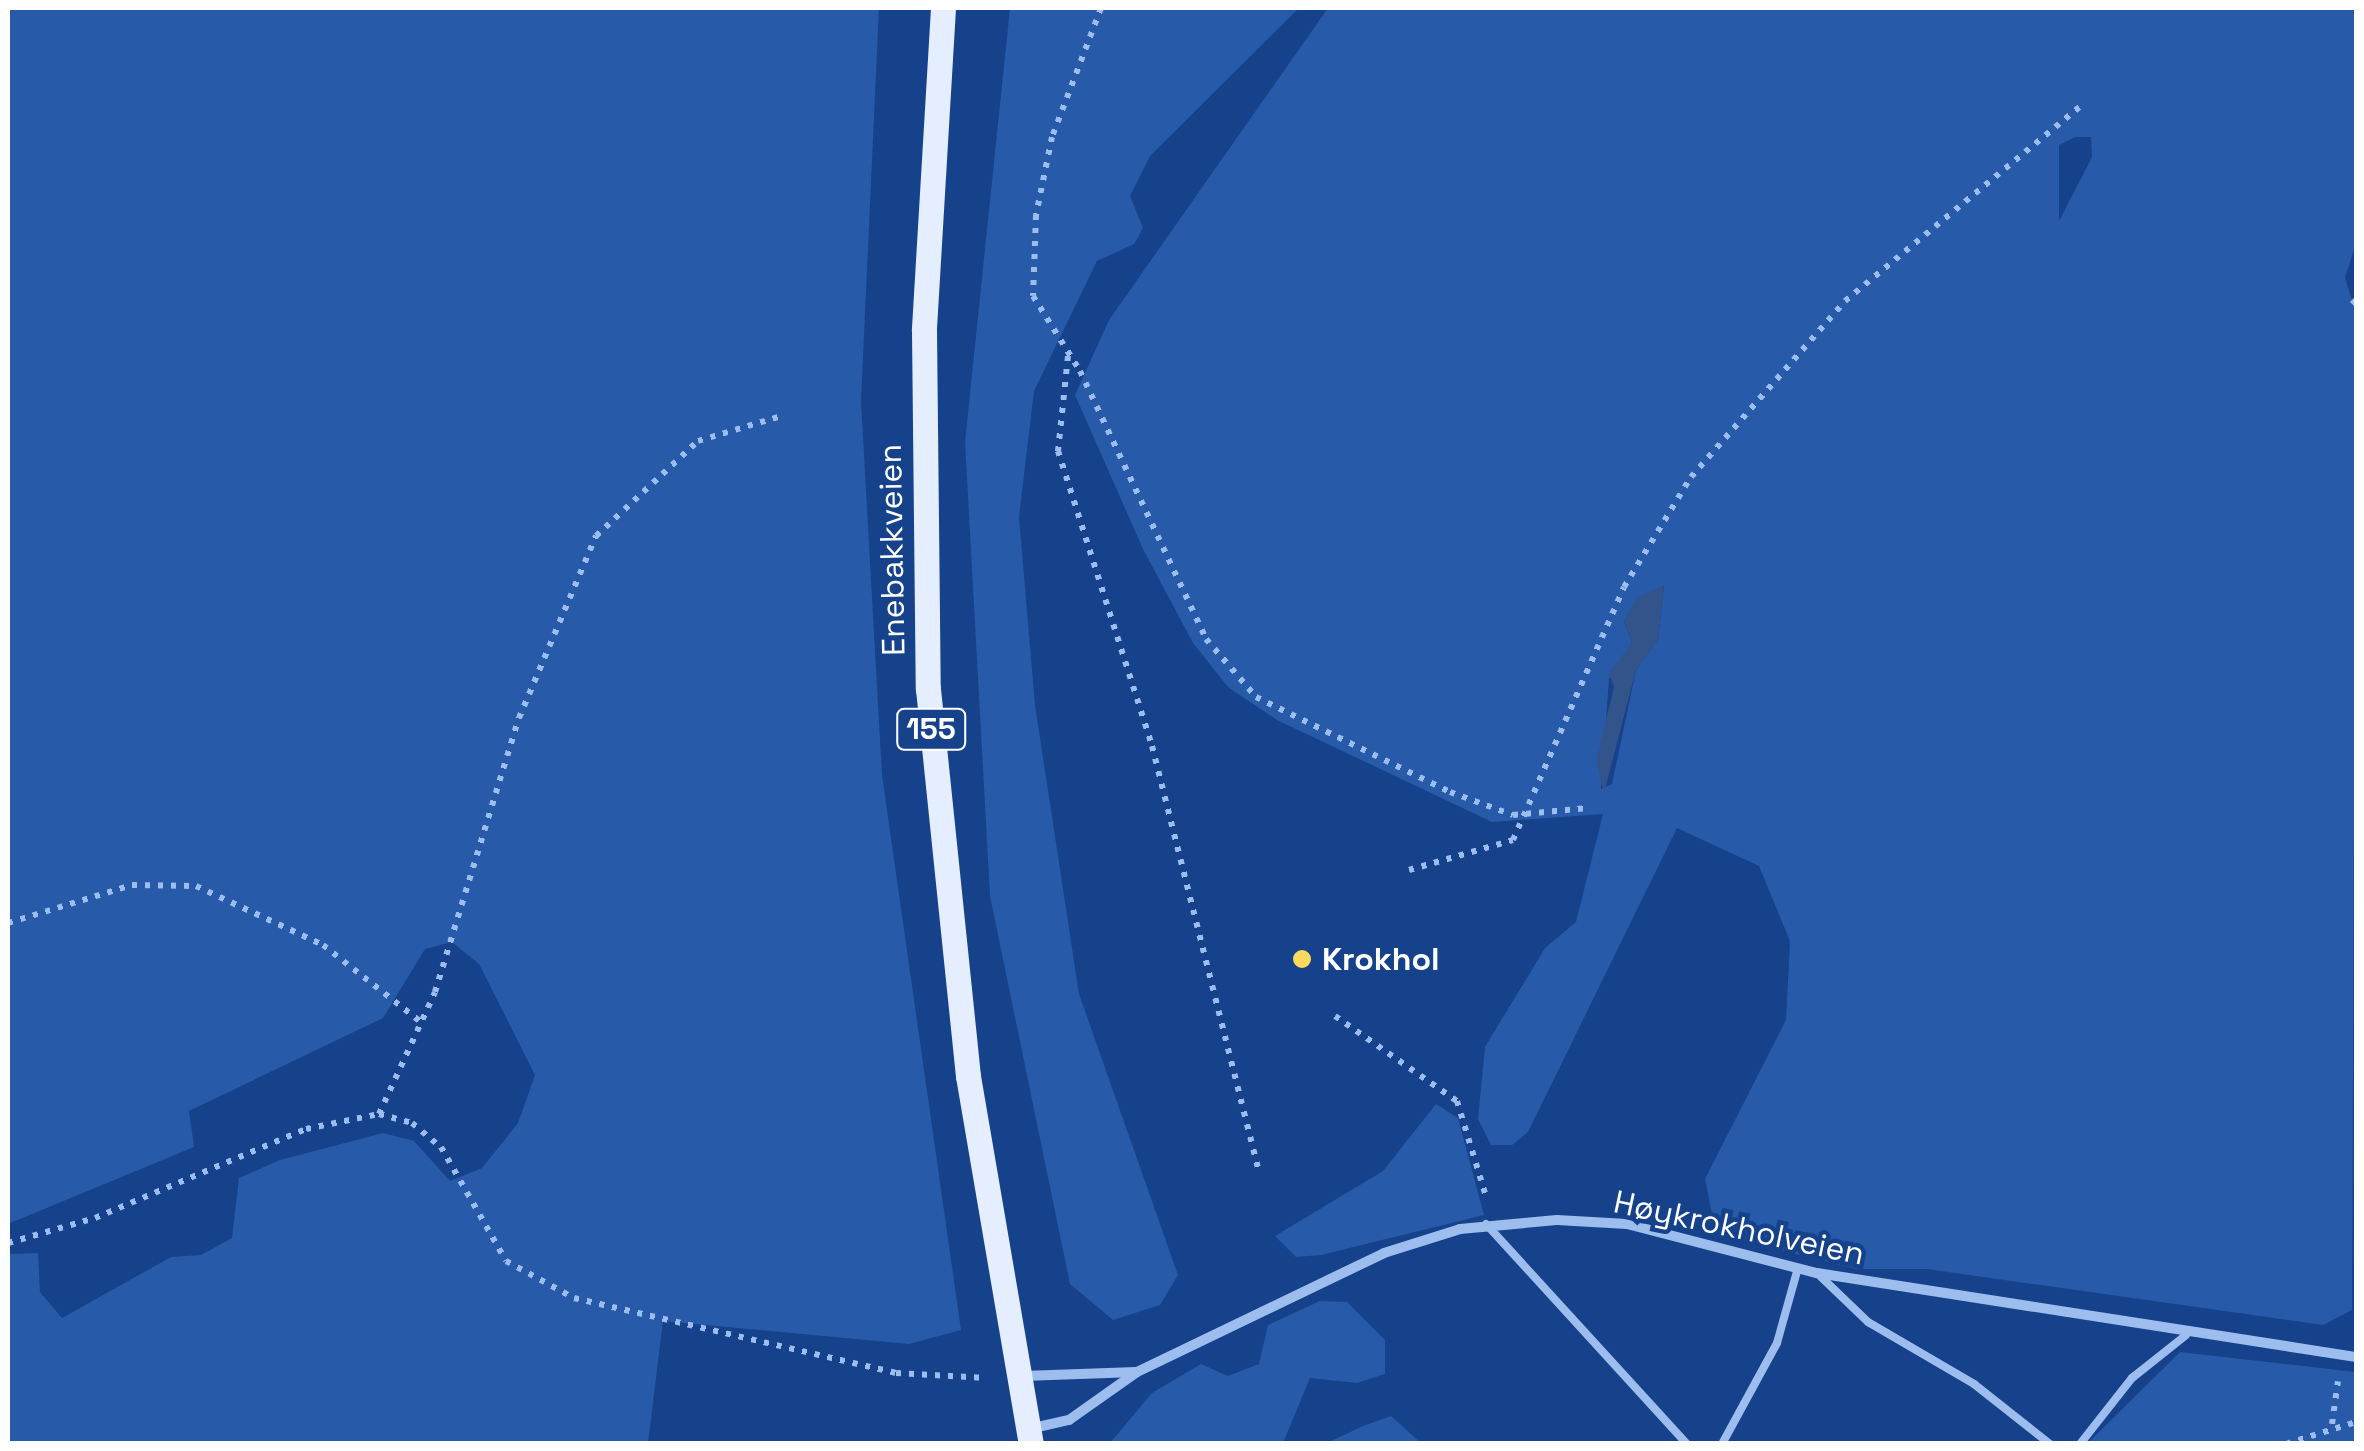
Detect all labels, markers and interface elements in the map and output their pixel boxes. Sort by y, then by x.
street label: Enebakkveien [871,444,913,656]
road number: 155 [896,704,966,754]
place label: Krokhol [1322,940,1440,978]
marker: Krokhol [1291,948,1313,970]
street label: Høykrokholveien [1610,1183,1868,1273]

